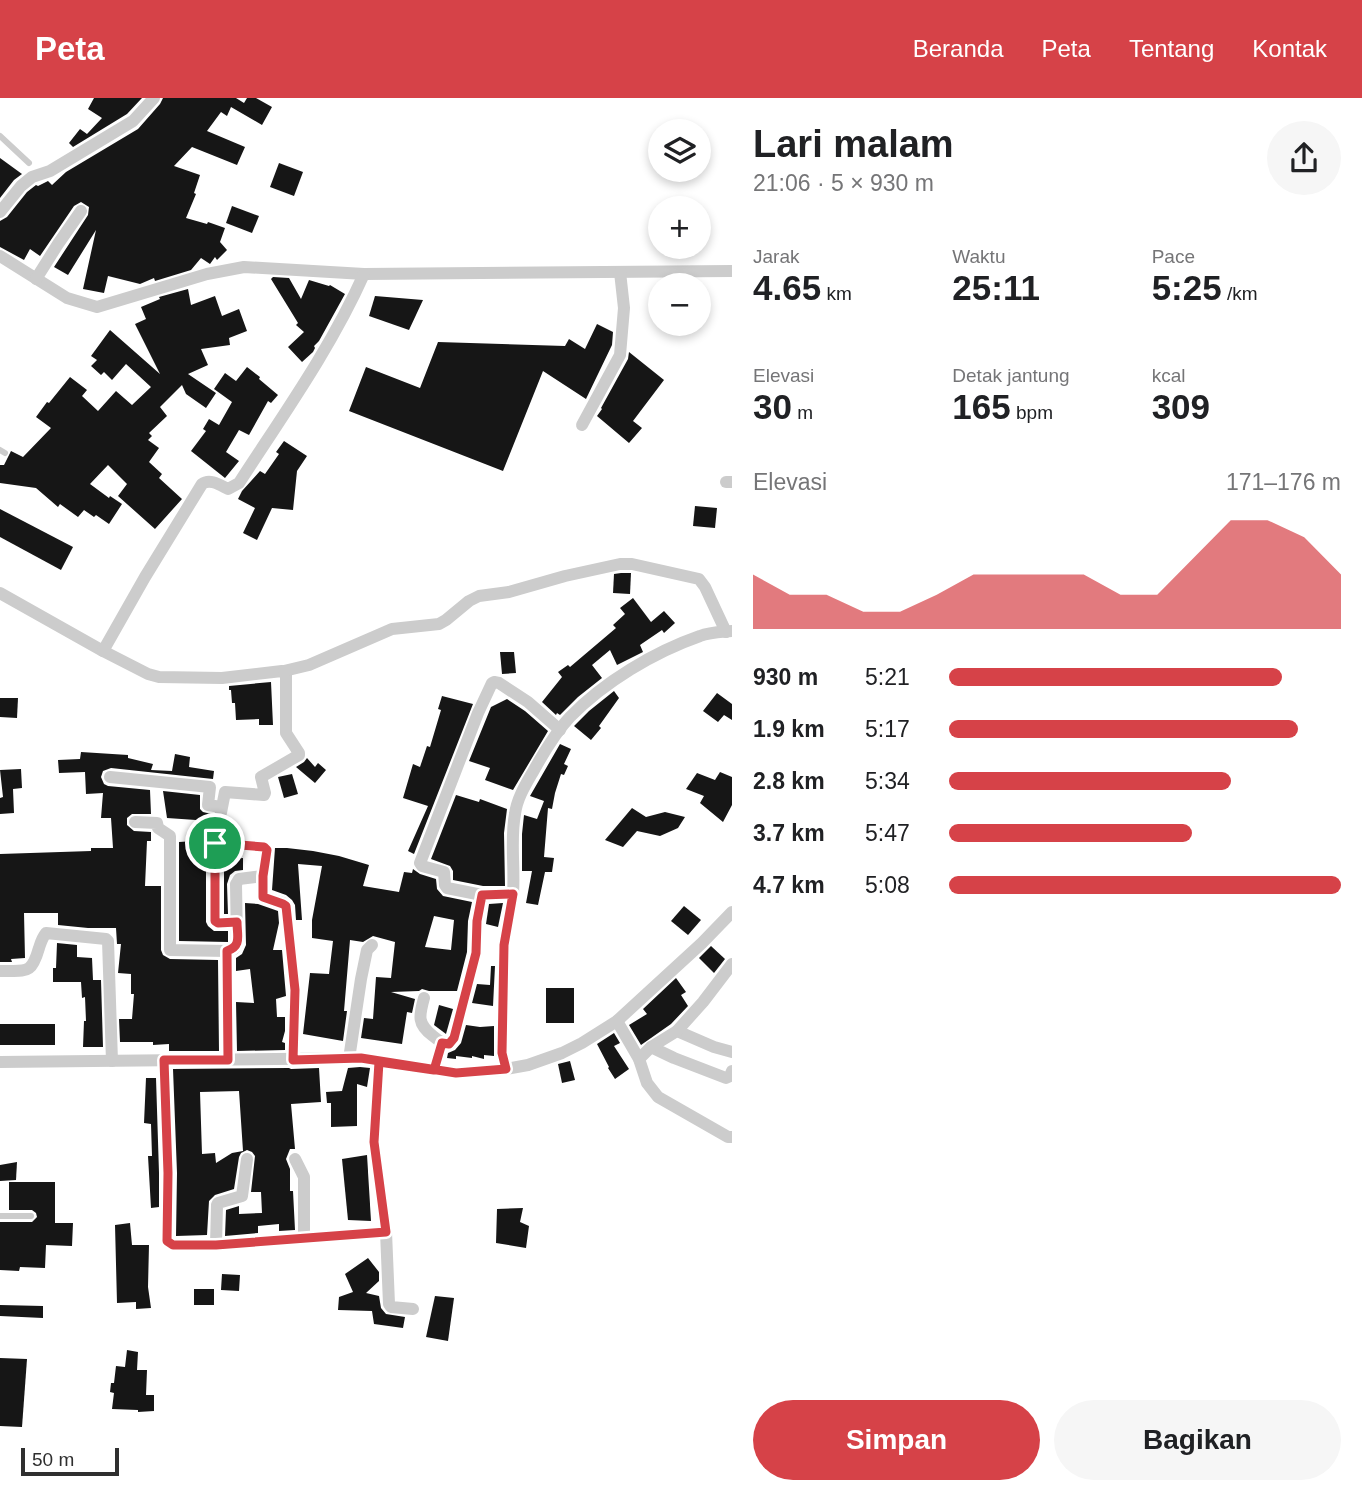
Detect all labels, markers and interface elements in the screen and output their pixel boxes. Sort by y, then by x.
text: Peta [35,30,105,67]
text: Beranda [913,35,1004,62]
text: Peta [1042,35,1091,62]
text: Tentang [1129,35,1214,62]
text: Kontak [1252,35,1327,62]
map controls [648,119,711,336]
button: layers [648,119,711,182]
button: share [1267,121,1341,195]
text: Lari malam [753,123,954,165]
text: 21:06 · 5 × 930 m [753,170,934,196]
button: + [648,196,711,259]
text: Jarak [753,246,799,267]
text: Waktu [952,246,1005,267]
text: Pace [1152,246,1195,267]
text: 4.65 [753,268,821,307]
text: 25:11 [952,268,1040,307]
text: 5:25 [1152,268,1222,307]
button: − [648,273,711,336]
text: km [821,283,852,304]
text: /km [1222,283,1258,304]
text: Elevasi [753,365,814,386]
text: Detak jantung [952,365,1070,386]
text: kcal [1152,365,1185,386]
text: 30 [753,387,792,426]
text: 165 [952,387,1011,426]
text: 309 [1152,387,1210,426]
text: m [792,402,813,423]
text: bpm [1011,402,1053,423]
text: Elevasi [753,469,827,495]
text: 171–176 m [1226,469,1341,495]
text: 930 m [753,664,818,690]
text: 5:21 [865,664,910,690]
text: 1.9 km [753,716,825,742]
text: 5:17 [865,716,910,742]
text: 2.8 km [753,768,825,794]
text: 5:34 [865,768,910,794]
pin [185,813,245,873]
text: 3.7 km [753,820,825,846]
text: 5:47 [865,820,910,846]
icon: arrive [196,824,234,862]
text: 4.7 km [753,872,825,898]
text: 5:08 [865,872,910,898]
button: Simpan [753,1400,1040,1480]
button: Bagikan [1054,1400,1341,1480]
scale bar [21,1445,119,1477]
text: 50 m [32,1449,74,1470]

